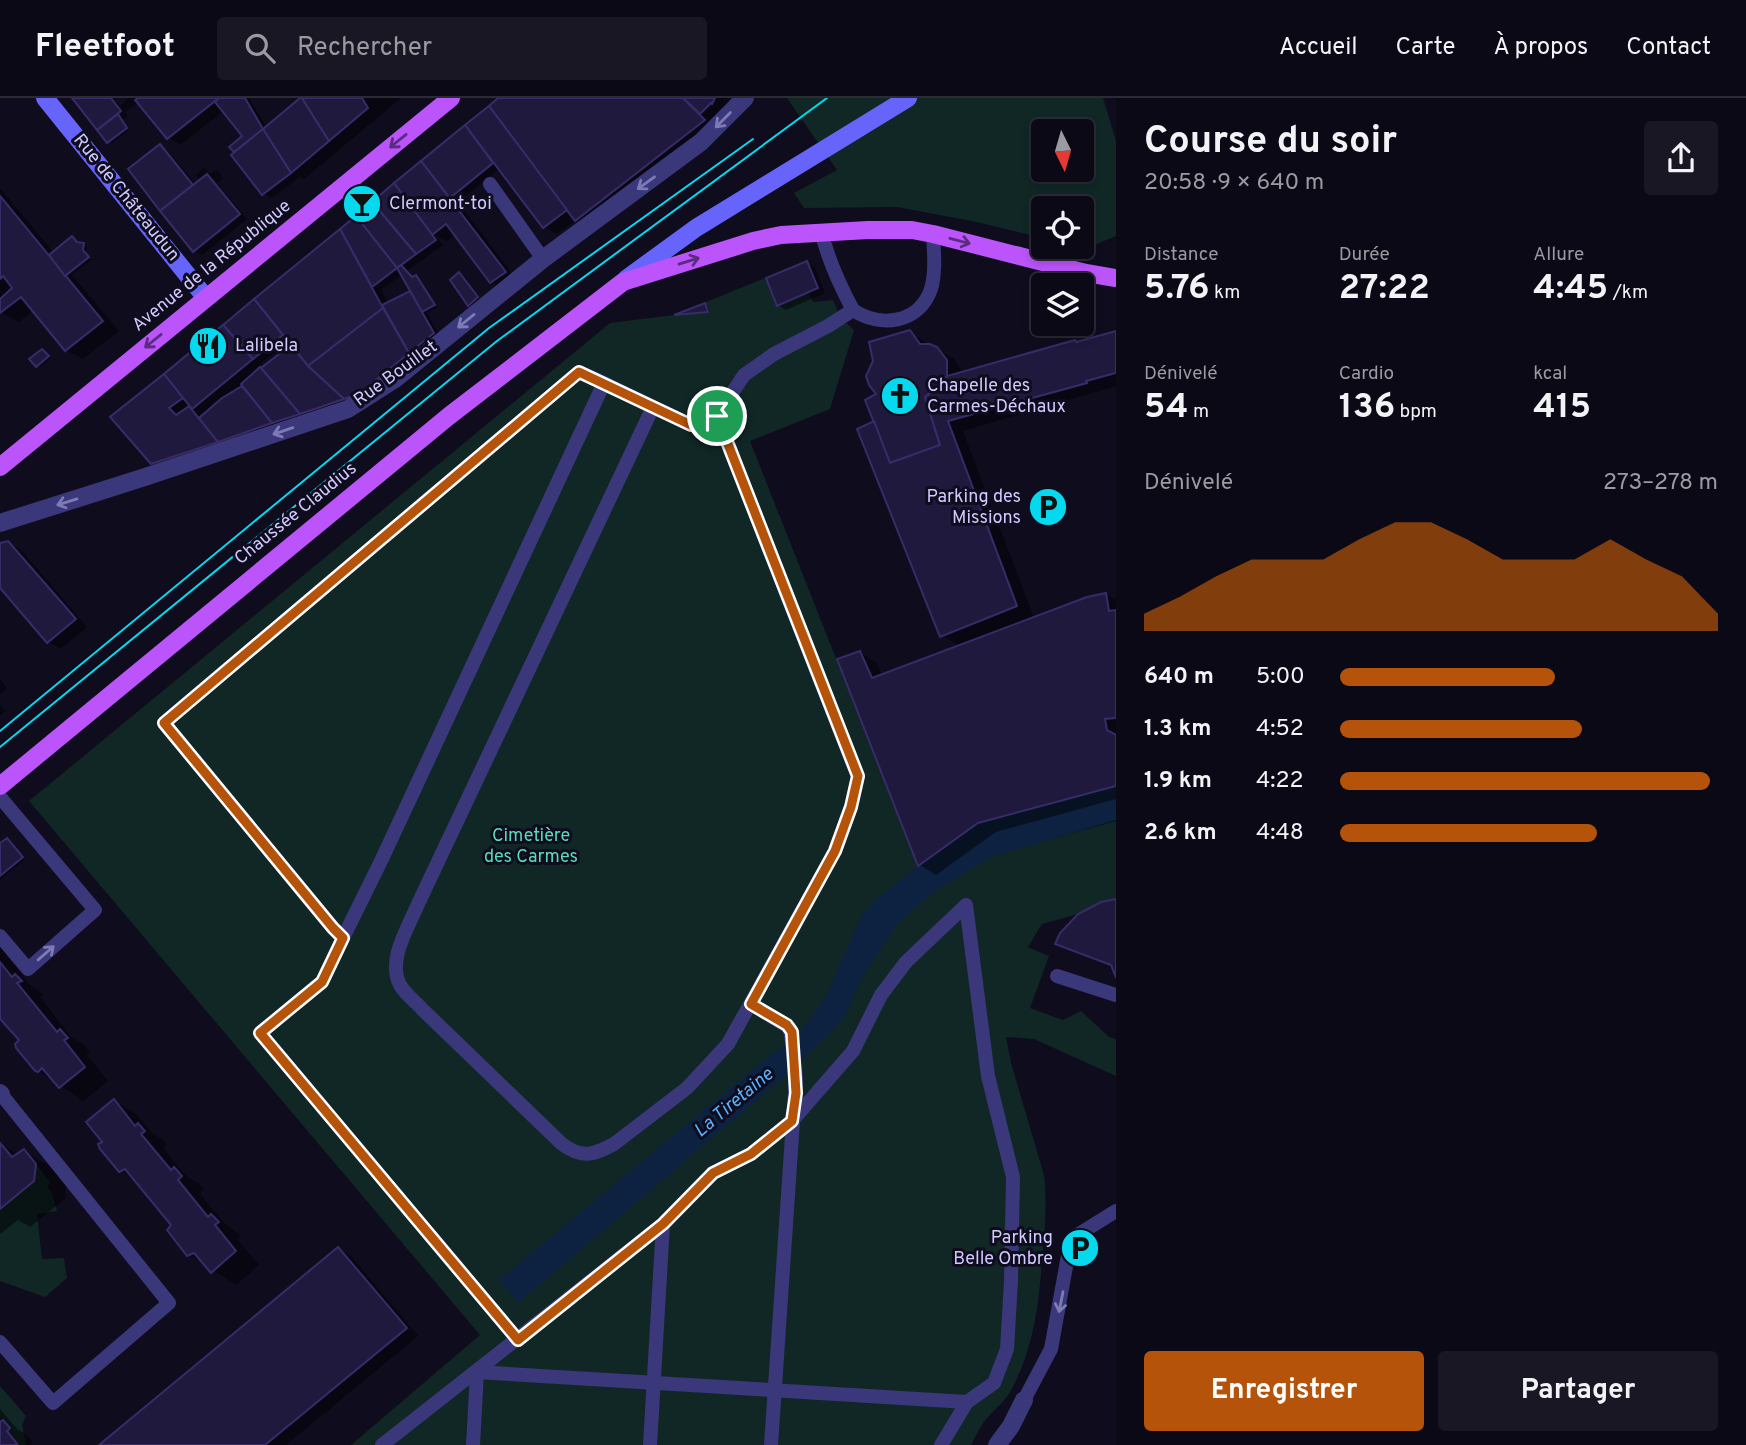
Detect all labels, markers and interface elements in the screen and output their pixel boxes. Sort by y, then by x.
search box [217,17,707,80]
text: Fleetfoot [35,27,175,69]
icon: search [241,29,279,67]
text: Rechercher [297,32,432,65]
text: Accueil [1279,33,1358,63]
text: Carte [1396,33,1455,63]
text: À propos [1493,33,1588,63]
text: Contact [1626,33,1711,63]
one-way arrow [715,111,732,128]
text: Course du soir [1144,118,1397,167]
north arrow [1031,119,1094,182]
map controls [1031,119,1094,336]
button: share [1644,121,1718,195]
street label: Rue de Châteaudun [68,130,184,266]
one-way arrow [389,134,407,149]
text: 20:58 · 9 × 640 m [1144,169,1324,198]
one-way arrow [637,175,656,190]
bar icon: Clermont-toi [341,183,383,225]
place label: Clermont-toi [389,193,492,216]
street label: Avenue de la République [128,195,296,337]
button: locate [1031,196,1094,259]
one-way arrow [948,235,971,248]
text: Distance [1144,243,1219,267]
text: Durée [1339,243,1390,267]
text: Allure [1533,243,1584,267]
one-way arrow [677,254,699,267]
text: 5.76 [1144,267,1210,311]
text: 27:22 [1339,267,1430,311]
text: 4:45 [1533,267,1608,311]
button: layers [1031,273,1094,336]
text: km [1210,281,1240,305]
text: /km [1608,281,1648,305]
one-way arrow [458,314,476,329]
restaurant icon: Lalibela [187,325,229,367]
one-way arrow [145,334,163,349]
place label: Lalibela [235,335,298,358]
street label: Rue Bouillet [350,336,442,412]
text: Dénivelé [1144,362,1218,386]
text: Cardio [1339,362,1394,386]
text: kcal [1533,362,1567,386]
church icon: Chapelle des Carmes-Déchaux [879,375,921,417]
place label: Chapelle des Carmes-Déchaux [927,375,1066,419]
pin [687,386,747,446]
text: 54 [1144,386,1189,430]
text: 136 [1339,386,1395,430]
text: 415 [1533,386,1591,430]
icon: arrive [698,397,736,435]
text: m [1189,400,1209,424]
text: bpm [1395,400,1437,424]
one-way arrow [273,426,295,438]
street label: Chaussée Claudius [230,458,362,570]
text: Dénivelé [1144,469,1233,498]
text: 273–278 m [1603,469,1718,498]
place label: Parking des Missions [926,486,1021,530]
parking icon: Parking des Missions [1027,486,1069,528]
one-way arrow [56,496,78,509]
text: 640 m [1144,663,1214,692]
text: 5:00 [1256,663,1305,692]
text: 1.3 km [1144,715,1211,744]
text: 4:52 [1256,715,1304,744]
text: 1.9 km [1144,767,1212,796]
text: 4:22 [1256,767,1304,796]
text: 2.6 km [1144,819,1217,848]
text: 4:48 [1256,819,1304,848]
park label: Cimetière des Carmes [484,825,578,869]
one-way arrow [37,945,55,961]
water label: La Tiretaine [689,1063,779,1143]
place label: Parking Belle Ombre [953,1227,1053,1271]
parking icon: Parking Belle Ombre [1059,1227,1101,1269]
one-way arrow [1053,1290,1067,1313]
button: Enregistrer [1144,1351,1424,1431]
button: Partager [1438,1351,1718,1431]

